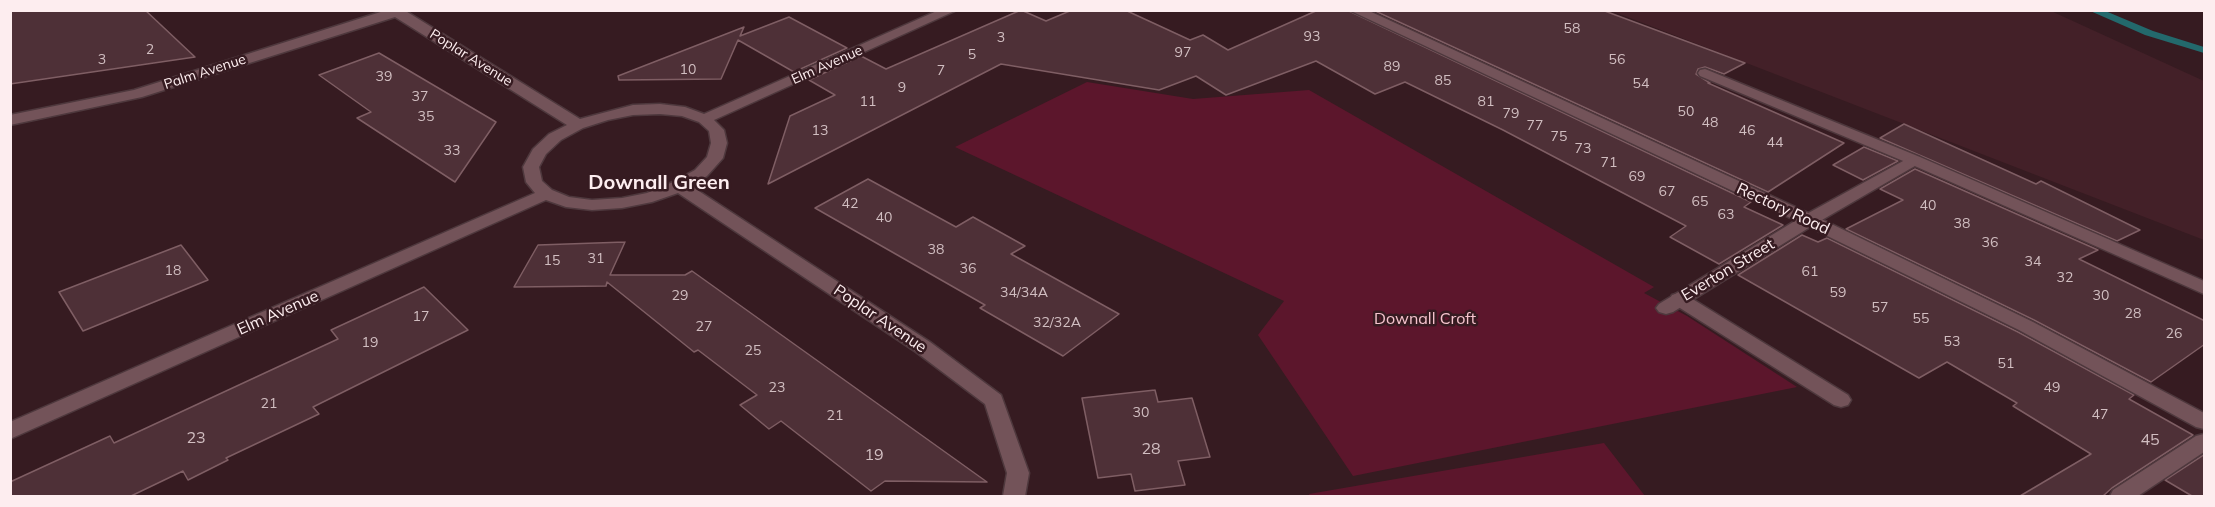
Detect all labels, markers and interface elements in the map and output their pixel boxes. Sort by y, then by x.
house number: 58 [1564,21,1580,37]
street label: Poplar Avenue [427,26,515,90]
house number: 93 [1304,29,1320,45]
house number: 3 [997,30,1005,46]
house number: 2 [146,42,154,58]
street label: Elm Avenue [789,42,865,88]
house number: 97 [1175,45,1191,61]
house number: 5 [968,47,976,63]
street label: Palm Avenue [162,51,248,93]
house number: 3 [98,52,106,68]
house number: 56 [1609,52,1625,68]
house number: 89 [1384,59,1400,75]
house number: 10 [680,62,696,78]
house number: 7 [937,63,945,79]
house number: 39 [376,69,392,85]
house number: 85 [1435,73,1451,89]
house number: 54 [1633,76,1649,92]
house number: 9 [898,80,906,96]
house number: 37 [412,89,428,105]
house number: 11 [860,94,876,110]
house number: 81 [1478,94,1494,110]
house number: 50 [1678,104,1694,120]
house number: 79 [1503,106,1519,122]
house number: 35 [418,109,434,125]
house number: 48 [1702,115,1718,131]
house number: 77 [1527,118,1543,134]
house number: 13 [812,123,828,139]
house number: 46 [1739,123,1755,139]
house number: 75 [1551,129,1567,145]
house number: 44 [1767,135,1783,151]
house number: 73 [1575,141,1591,157]
house number: 33 [444,143,460,159]
house number: 71 [1601,155,1617,171]
house number: 69 [1629,169,1645,185]
district label: Downall Green [588,171,730,195]
street label: Rectory Road [1733,179,1833,239]
house number: 67 [1659,184,1675,200]
house number: 65 [1692,194,1708,210]
house number: 42 [842,196,858,212]
house number: 40 [1920,198,1936,214]
house number: 63 [1718,207,1734,223]
house number: 40 [876,210,892,226]
house number: 38 [1954,216,1970,232]
street label: Everton Street [1678,235,1778,305]
house number: 36 [1982,235,1998,251]
house number: 38 [928,242,944,258]
house number: 31 [588,251,604,267]
house number: 15 [544,253,560,269]
house number: 34 [2025,254,2041,270]
house number: 36 [960,261,976,277]
house number: 18 [165,263,181,279]
house number: 61 [1802,264,1818,280]
house number: 32 [2057,270,2073,286]
street label: Poplar Avenue [830,281,930,357]
house number: 34/34A [1000,285,1048,301]
house number: 59 [1830,285,1846,301]
street label: Elm Avenue [234,287,322,339]
house number: 29 [672,288,688,304]
house number: 30 [2093,288,2109,304]
house number: 57 [1872,300,1888,316]
house number: 28 [2125,306,2141,322]
house number: 17 [413,309,429,325]
park label: Downall Croft [1374,309,1476,329]
house number: 55 [1913,311,1929,327]
house number: 32/32A [1033,315,1081,331]
house number: 27 [696,319,712,335]
house number: 26 [2166,326,2182,342]
house number: 53 [1944,334,1960,350]
house number: 19 [362,335,378,351]
house number: 25 [745,343,761,359]
house number: 51 [1998,356,2014,372]
house number: 23 [769,380,785,396]
house number: 49 [2044,380,2060,396]
house number: 21 [261,396,277,412]
house number: 30 [1133,405,1149,421]
house number: 47 [2092,407,2108,423]
house number: 21 [827,408,843,424]
house number: 23 [186,428,206,448]
house number: 45 [2140,430,2160,450]
house number: 28 [1141,439,1161,459]
house number: 19 [864,445,884,465]

